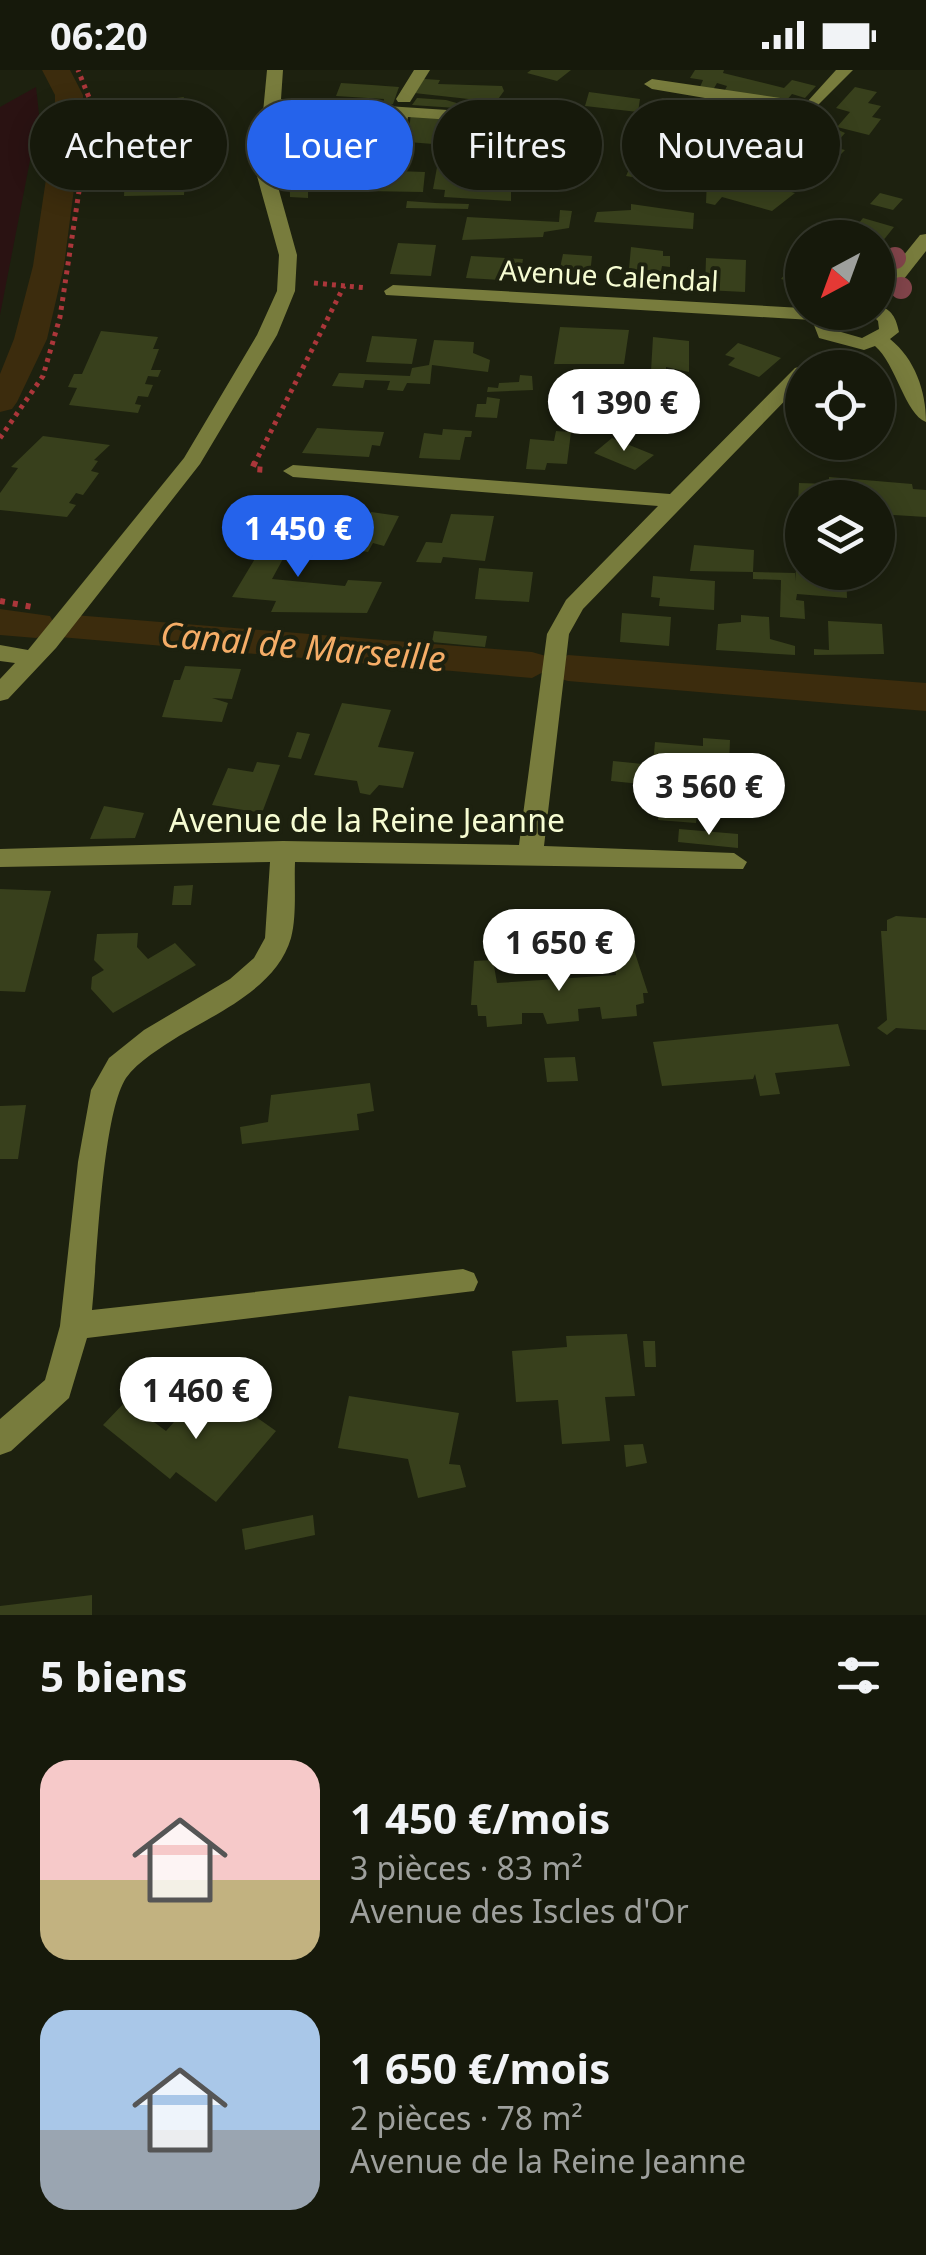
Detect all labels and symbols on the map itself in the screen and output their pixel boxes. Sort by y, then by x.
north arrow [785,220,895,330]
street label: Avenue Calendal [498,250,720,300]
pin: 1 390 € [532,369,716,454]
pin: 1 450 € [206,495,390,580]
water label: Canal de Marseille [159,610,448,681]
pin: 3 560 € [617,753,801,838]
street label: Avenue de la Reine Jeanne [169,798,565,841]
pin: 1 650 € [467,909,651,994]
pin: 1 460 € [104,1357,288,1442]

